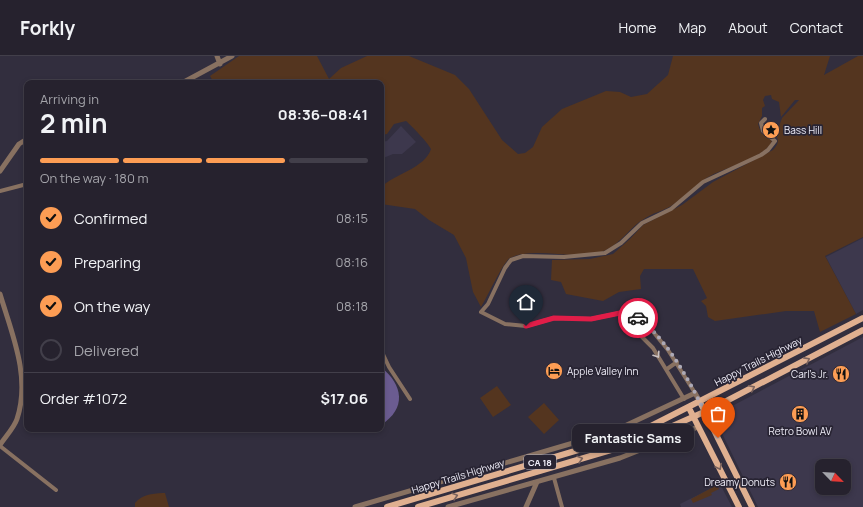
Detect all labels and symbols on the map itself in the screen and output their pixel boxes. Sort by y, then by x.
place icon: Bass Hill [761,120,781,140]
place label: Bass Hill [784,123,822,137]
pin [509,285,543,326]
courier [618,298,658,338]
street label: Happy Trails Highway [712,333,805,389]
one-way arrow [652,351,660,358]
one-way arrow [803,357,810,364]
hotel icon: Apple Valley Inn [544,361,564,381]
place label: Apple Valley Inn [567,364,638,378]
restaurant icon: Carl's Jr. [831,364,851,384]
place label: Carl's Jr. [791,367,828,381]
one-way arrow [748,386,755,393]
pin [701,397,735,438]
building icon: Retro Bowl AV [790,404,810,424]
callout: Fantastic Sams [572,424,694,452]
place label: Retro Bowl AV [768,424,832,438]
street label: Happy Trails Highway [410,455,507,497]
road number: CA 18 [524,455,556,469]
one-way arrow [576,455,583,464]
north arrow [815,459,851,495]
one-way arrow [714,463,722,470]
restaurant icon: Dreamy Donuts [778,472,798,492]
place label: Dreamy Donuts [704,475,775,489]
one-way arrow [451,492,458,501]

